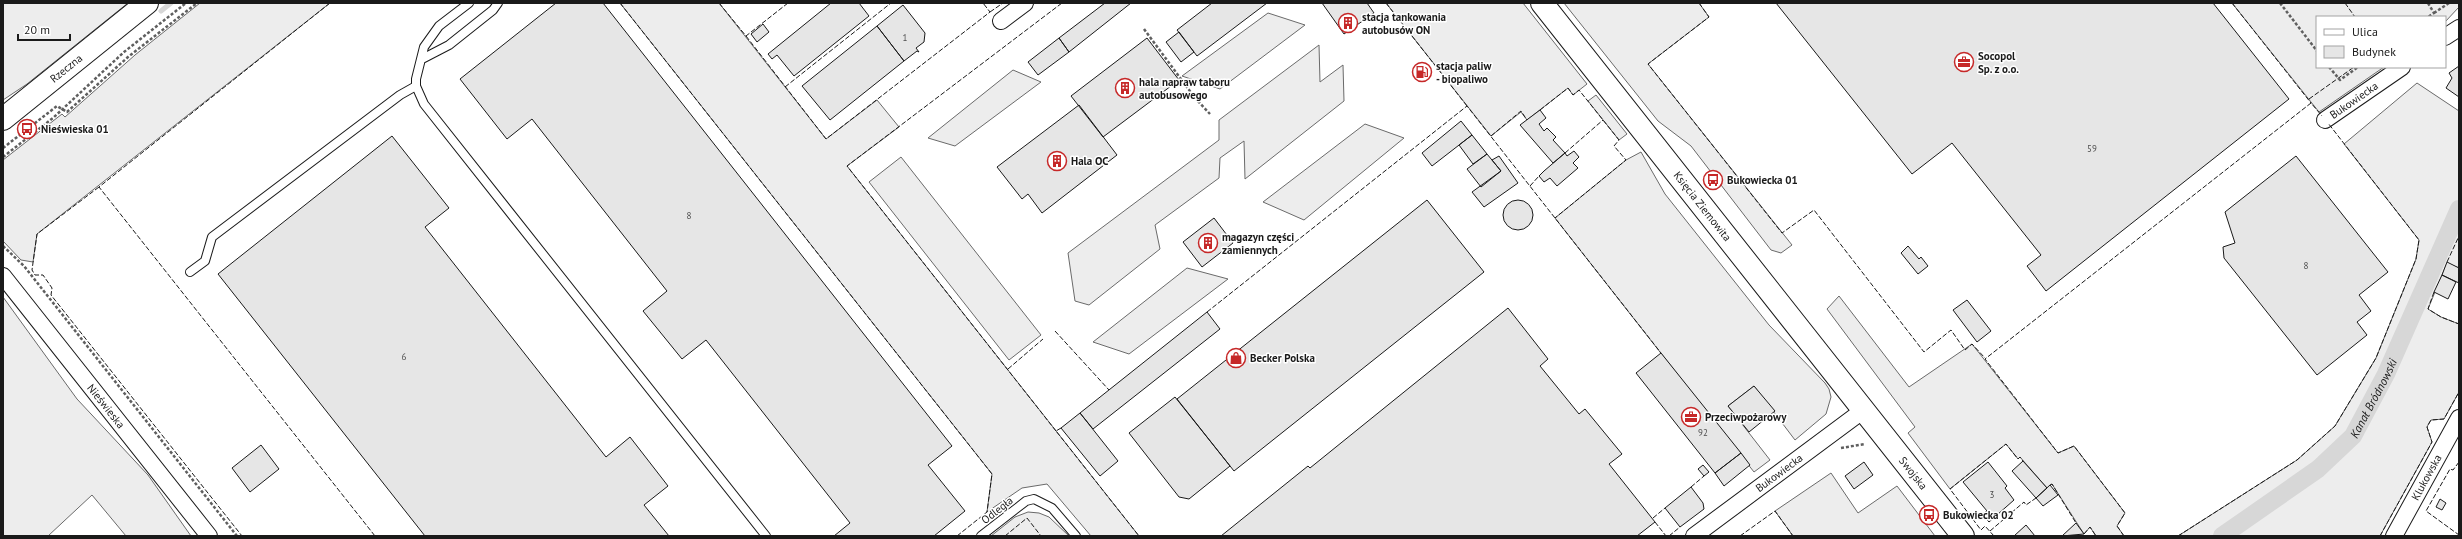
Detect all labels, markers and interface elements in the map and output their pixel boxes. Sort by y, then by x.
place label: stacja tankowania autobusów ON [1362,10,1446,37]
building icon: stacja tankowania autobusów ON [1337,12,1359,34]
scale bar [18,16,70,42]
legend [2316,16,2446,68]
text: 20 m [24,22,50,37]
text: Ulica [2352,24,2378,39]
house number: 1 [903,32,908,43]
text: Budynek [2352,44,2396,59]
place label: Socopol Sp. z o.o. [1978,49,2019,76]
street label: Rzeczna [47,51,85,85]
office icon: Socopol Sp. z o.o. [1953,51,1975,73]
place label: stacja paliw - biopaliwo [1436,59,1492,86]
fuel station icon: stacja paliw - biopaliwo [1411,61,1433,83]
place label: hala napraw taboru autobusowego [1139,75,1230,102]
building icon: hala napraw taboru autobusowego [1114,77,1136,99]
street label: Bukowiecka [2327,79,2381,122]
bus stop icon: Nieświeska 01 [16,118,38,140]
place label: Nieświeska 01 [41,122,109,136]
house number: 59 [2087,143,2097,154]
building icon: Hala OC [1046,150,1068,172]
place label: Hala OC [1071,154,1108,168]
street label: Księcia Ziemowita [1671,169,1734,244]
bus stop icon: Bukowiecka 01 [1702,169,1724,191]
place label: Bukowiecka 01 [1727,173,1798,187]
house number: 8 [687,210,692,221]
place label: magazyn części zamiennych [1222,230,1294,257]
building icon: magazyn części zamiennych [1197,232,1219,254]
house number: 8 [2304,260,2309,271]
shop icon: Becker Polska [1225,347,1247,369]
house number: 6 [402,351,407,362]
place label: Becker Polska [1250,351,1315,365]
water label: Kanał Bródnowski [2346,355,2400,440]
street label: Nieświeska [84,381,128,431]
office icon: Przeciwpożarowy [1680,406,1702,428]
place label: Przeciwpożarowy [1705,410,1787,424]
house number: 92 [1698,427,1708,438]
street label: Bukowiecka [1753,451,1806,495]
street label: Klukowska [2408,452,2445,503]
street label: Swojska [1896,454,1931,492]
house number: 3 [1990,489,1995,500]
street label: Odległa [978,493,1016,527]
bus stop icon: Bukowiecka 02 [1918,504,1940,526]
place label: Bukowiecka 02 [1943,508,2014,522]

